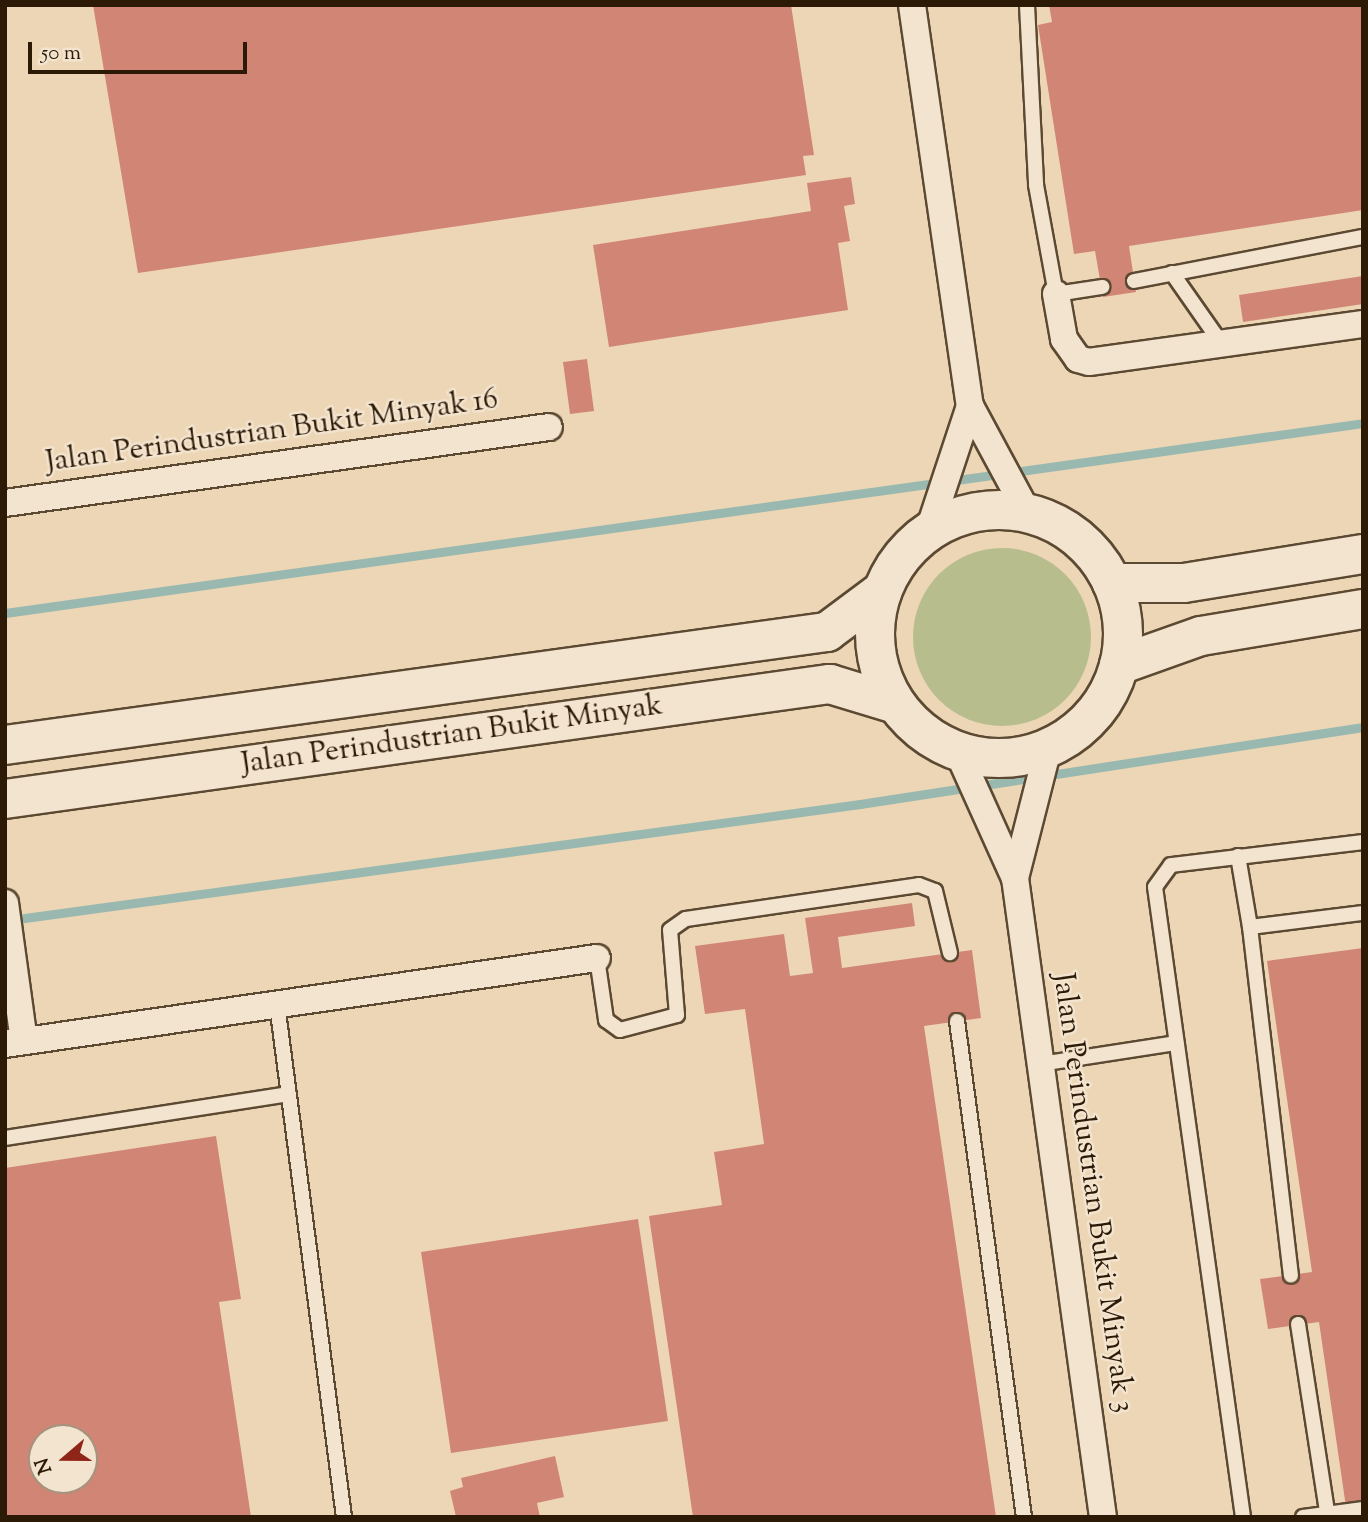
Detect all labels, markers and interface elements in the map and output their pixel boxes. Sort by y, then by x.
scale bar [32,28,250,72]
text: 50 m [41,39,81,69]
street label: Jalan Perindustrian Bukit Minyak 16 [43,382,501,482]
street label: Jalan Perindustrian Bukit Minyak [239,689,665,783]
street label: Jalan Perindustrian Bukit Minyak 3 [1043,971,1141,1415]
north arrow [28,1424,98,1494]
text: N [29,1454,60,1477]

